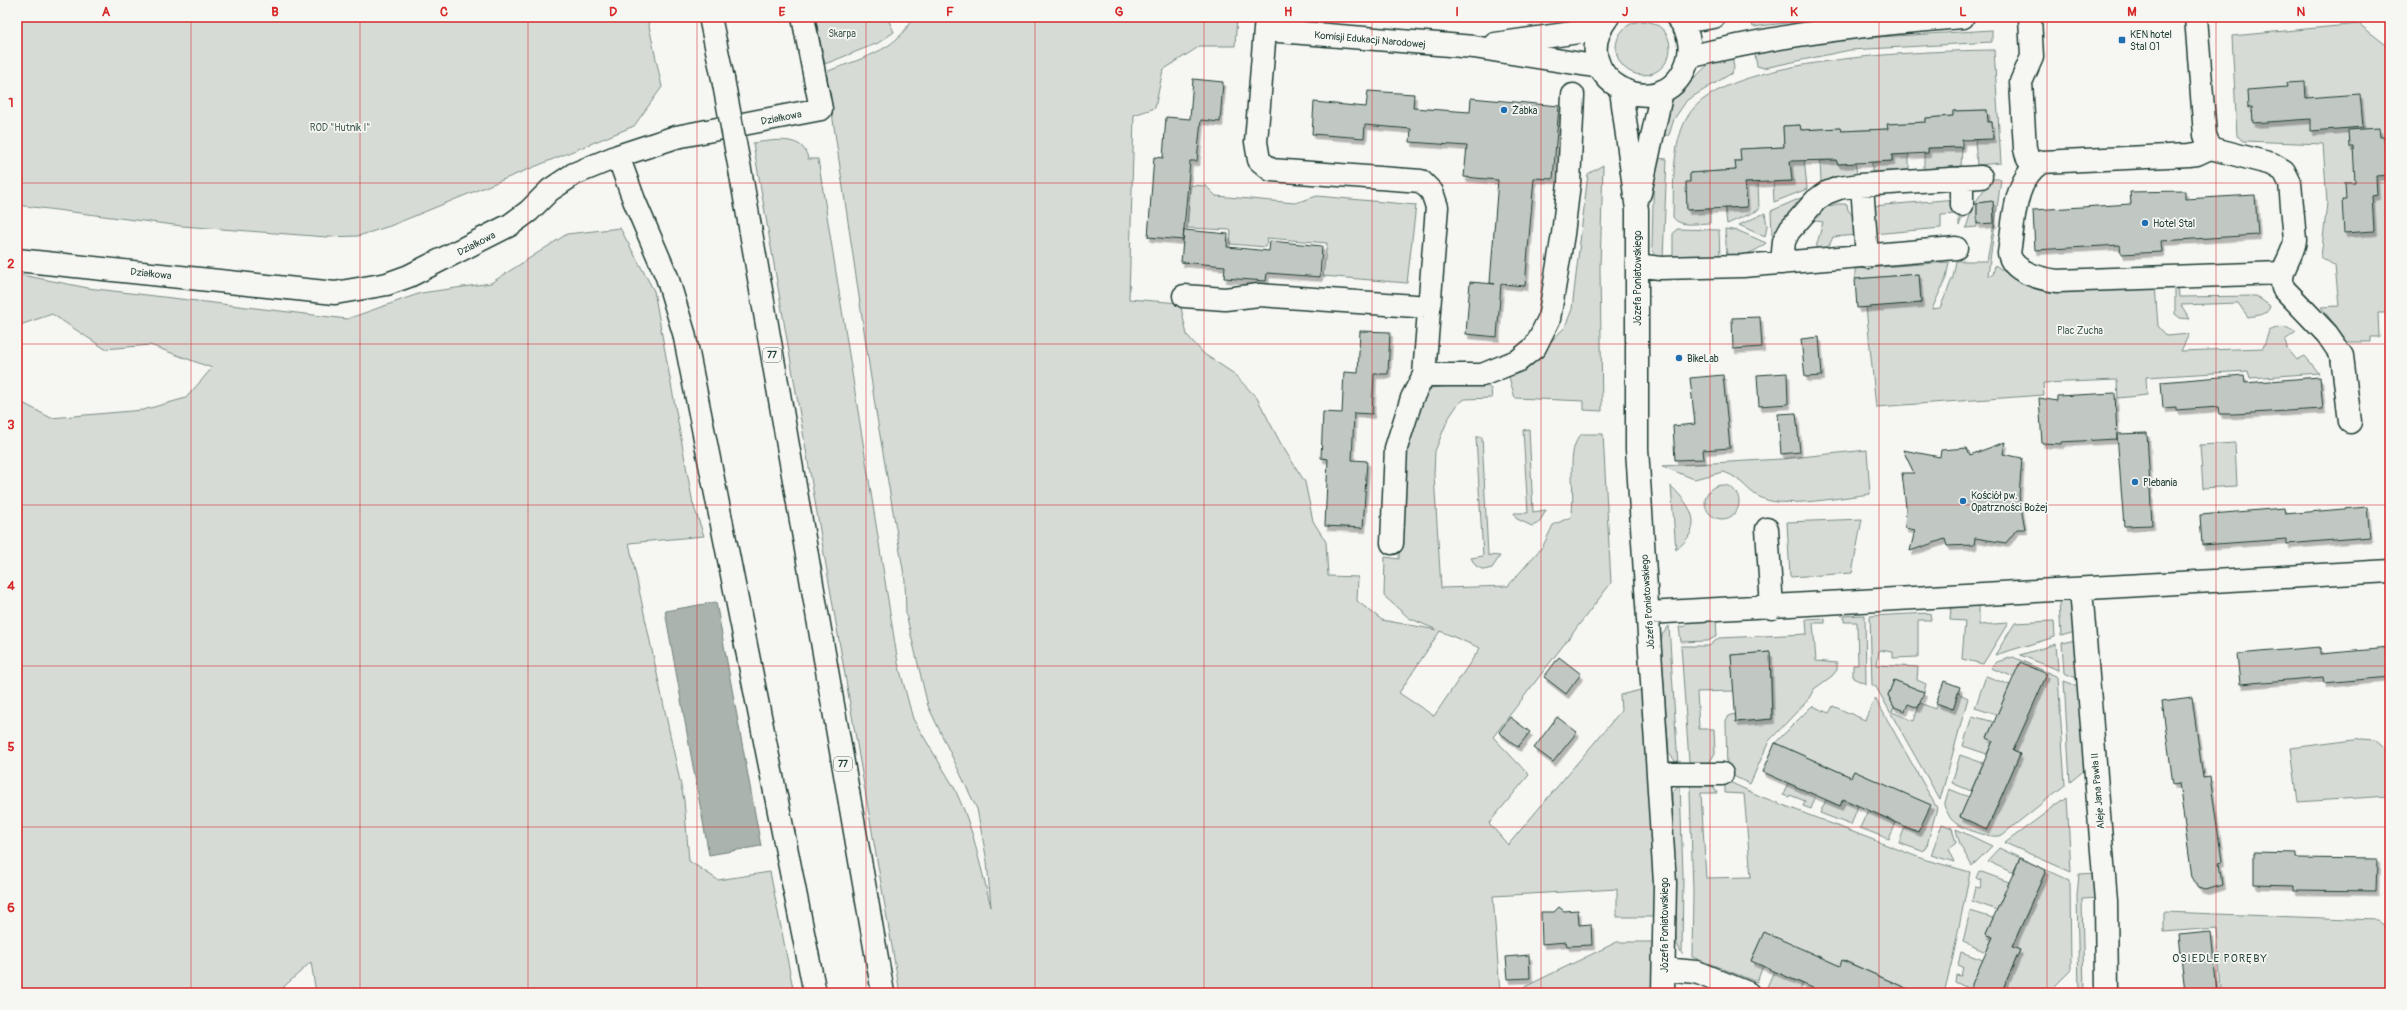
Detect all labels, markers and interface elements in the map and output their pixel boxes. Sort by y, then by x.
text: A [102,4,111,20]
text: B [271,4,279,20]
text: C [440,4,448,20]
text: D [609,4,617,20]
text: E [779,4,786,20]
text: F [946,4,954,20]
text: G [1115,4,1124,20]
text: H [1284,4,1292,20]
text: I [1455,4,1459,20]
text: J [1622,4,1628,20]
text: K [1790,4,1798,20]
text: L [1959,4,1967,20]
text: M [2127,4,2137,20]
text: N [2297,4,2306,20]
park label: Skarpa [828,28,856,40]
street label: Komisji Edukacji Narodowej [1314,29,1426,51]
place label: KEN hotel Stal 01 [2130,29,2172,53]
marker: KEN hotel Stal 01 [2117,35,2127,45]
text: 1 [8,95,14,111]
marker: Żabka [1499,105,1509,115]
place label: Żabka [1512,105,1538,117]
street label: Działkowa [760,108,803,128]
park label: ROD "Hutnik I" [310,122,370,134]
marker: Hotel Stal [2140,218,2150,228]
place label: Hotel Stal [2153,218,2195,230]
street label: Działkowa [455,229,498,259]
street label: Józefa Poniatowskiego [1632,230,1644,326]
text: 2 [7,256,15,272]
street label: Działkowa [130,266,172,282]
park label: Plac Zucha [2057,325,2103,337]
road number: 77 [763,348,781,362]
marker: BikeLab [1674,353,1684,363]
place label: BikeLab [1687,353,1719,365]
text: 3 [7,417,15,433]
marker: Plebania [2130,477,2140,487]
place label: Plebania [2143,477,2178,489]
place label: Kościół pw. Opatrzności Bożej [1971,490,2047,514]
marker: Kościół pw. Opatrzności Bożej [1958,496,1968,506]
street label: Józefa Poniatowskiego [1639,553,1657,650]
text: 4 [7,578,15,594]
text: 5 [7,739,15,755]
street label: Aleje Jana Pawła II [2089,752,2107,829]
road number: 77 [834,757,852,771]
street label: Józefa Poniatowskiego [1659,877,1671,973]
text: 6 [7,900,15,916]
district label: OSIEDLE PORĘBY [2172,952,2268,965]

